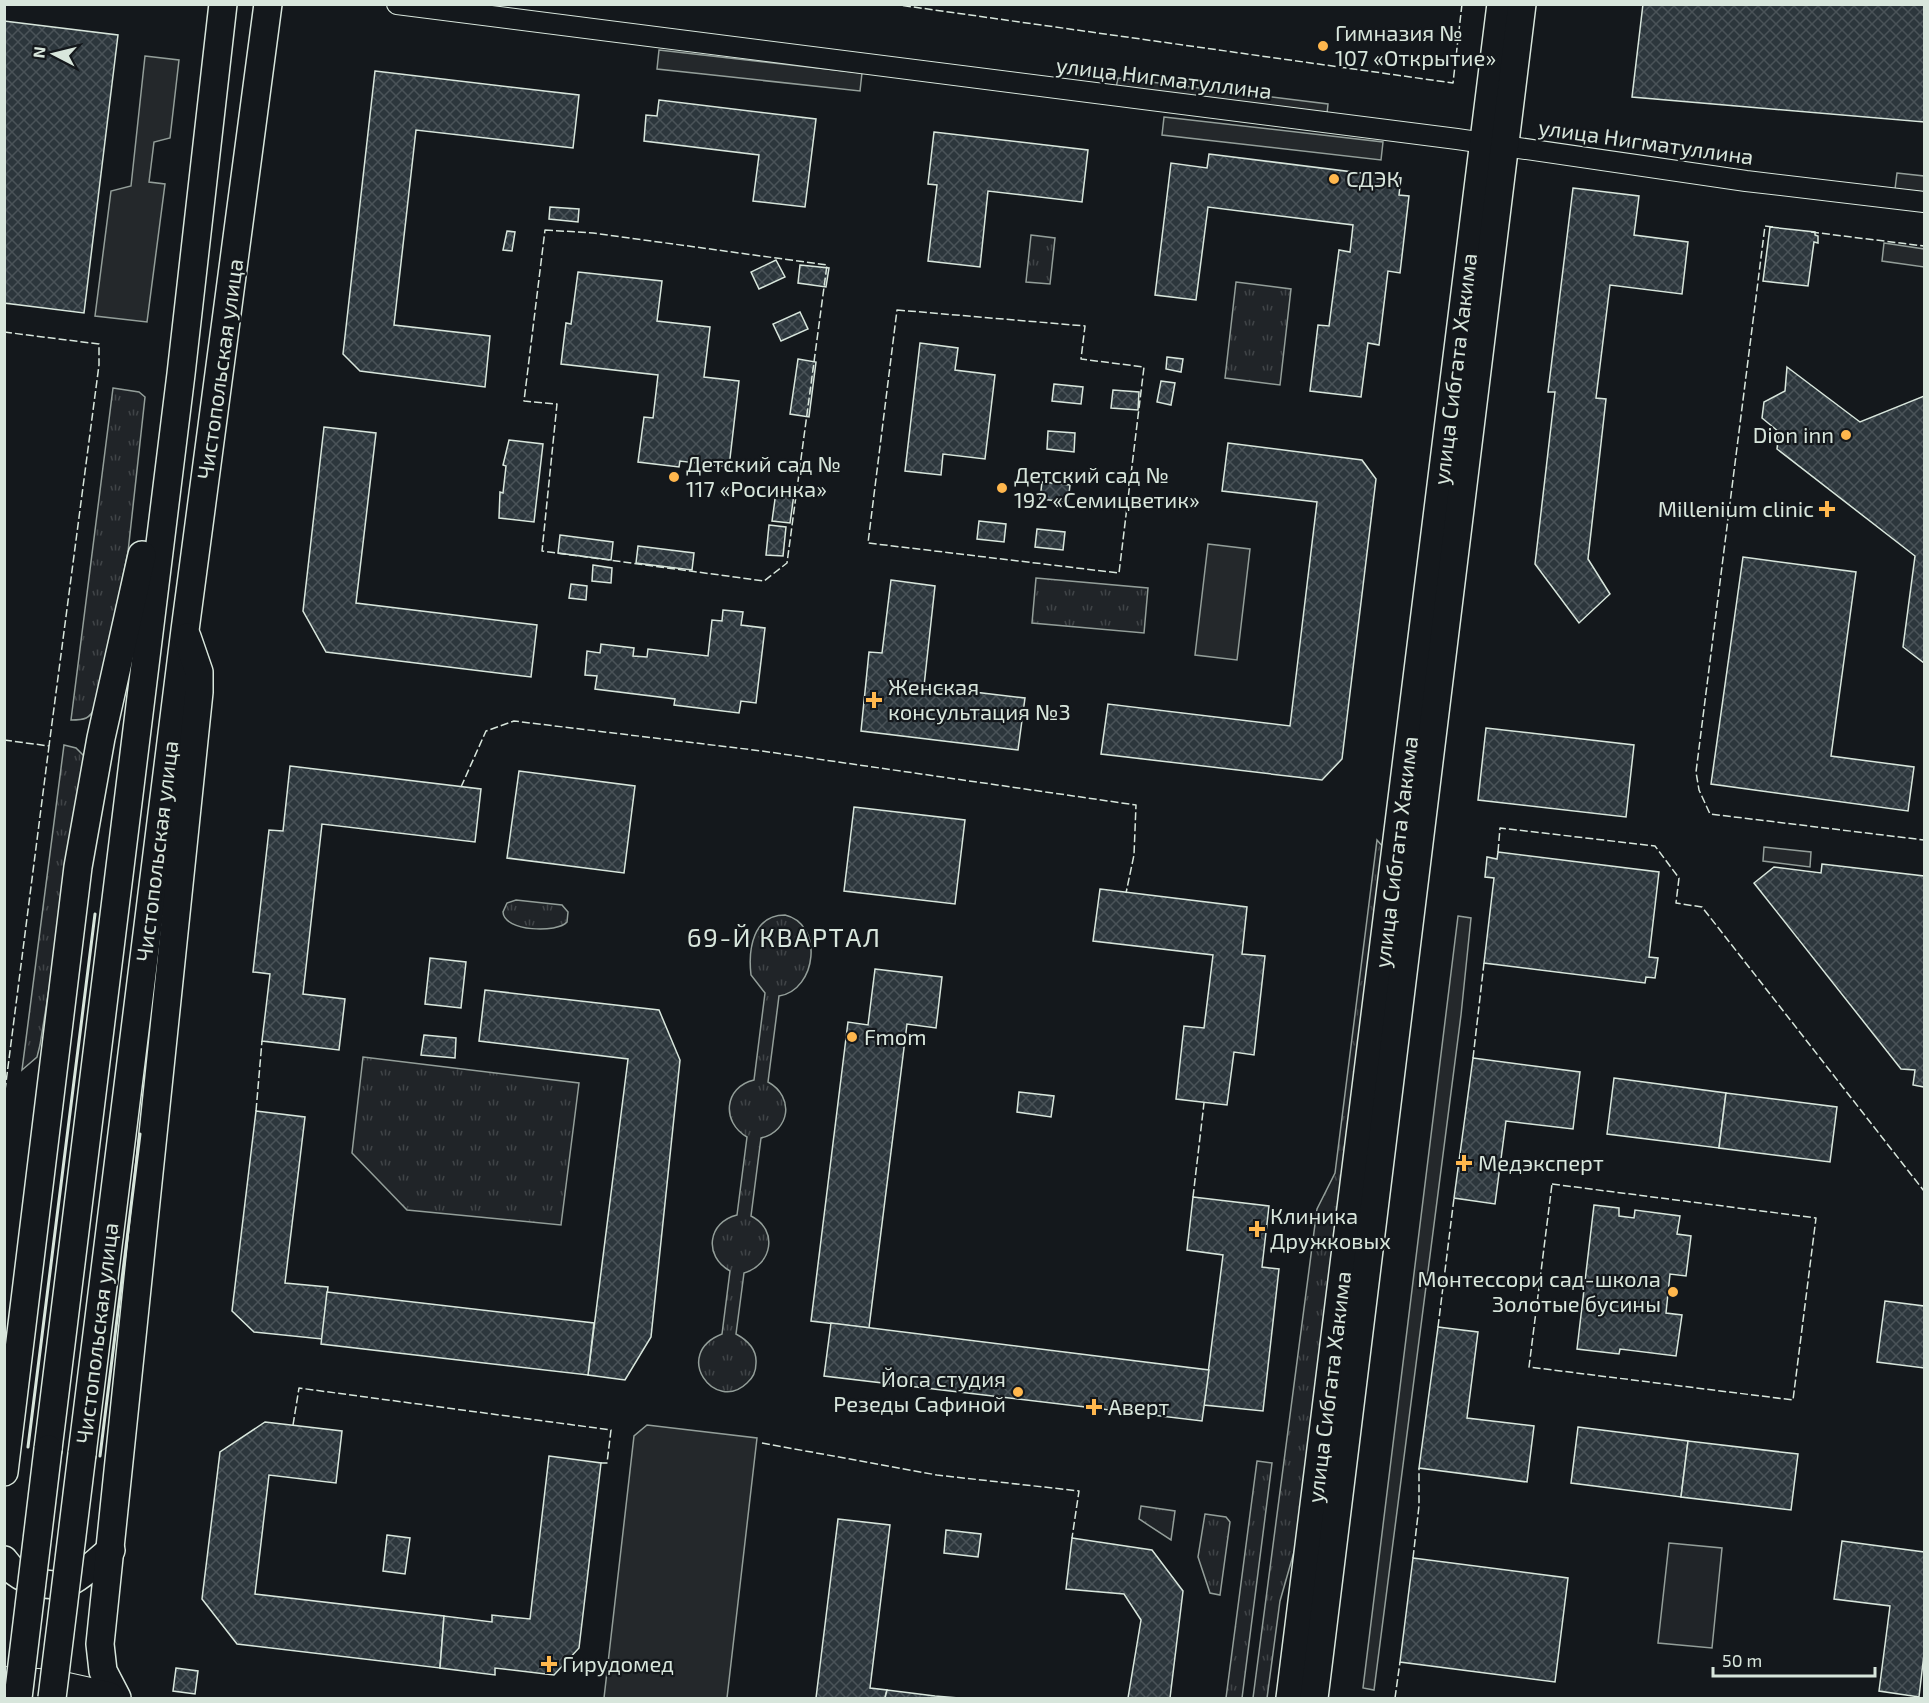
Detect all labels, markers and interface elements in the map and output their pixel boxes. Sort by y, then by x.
place label: Гимназия № 107 «Открытие» [1335,19,1496,70]
north arrow [24,24,84,84]
marker: Гимназия № 107 «Открытие» [1316,39,1330,53]
text: N [28,45,49,59]
street label: улица Нигматуллина [1055,51,1273,104]
street label: улица Нигматуллина [1537,113,1755,170]
place label: СДЭК [1346,165,1400,191]
marker: СДЭК [1327,172,1341,186]
street label: улица Сибгата Хакима [1427,251,1482,486]
street label: Чистопольская улица [191,257,248,481]
place label: Dion inn [1753,421,1834,447]
marker: Dion inn [1839,428,1853,442]
place label: Детский сад № 117 «Росинка» [686,450,841,501]
place label: Детский сад № 192 «Семицветик» [1014,461,1200,512]
marker: Детский сад № 117 «Росинка» [667,470,681,484]
marker: Детский сад № 192 «Семицветик» [995,481,1009,495]
place label: Millenium clinic [1658,495,1814,521]
marker: Millenium clinic [1818,500,1836,518]
place label: Женская консультация №3 [888,673,1071,725]
marker: Женская консультация №3 [865,691,883,709]
street label: улица Сибгата Хакима [1368,734,1423,969]
street label: Чистопольская улица [130,739,183,963]
district label: 69-Й КВАРТАЛ [687,921,881,952]
place label: Fmom [864,1023,927,1049]
marker: Fmom [845,1030,859,1044]
place label: Медэксперт [1478,1149,1604,1175]
marker: Медэксперт [1455,1154,1473,1172]
place label: Клиника Дружковых [1270,1202,1391,1254]
marker: Клиника Дружковых [1248,1220,1266,1238]
street label: Чистопольская улица [70,1221,123,1445]
place label: Монтессори сад-школа Золотые бусины [1417,1265,1661,1317]
street label: улица Сибгата Хакима [1301,1269,1356,1504]
marker: Монтессори сад-школа Золотые бусины [1666,1285,1680,1299]
place label: Йога студия Резеды Сафиной [833,1365,1006,1416]
marker: Йога студия Резеды Сафиной [1011,1385,1025,1399]
place label: Аверт [1108,1393,1170,1419]
marker: Аверт [1085,1398,1103,1416]
scale bar [1713,1640,1875,1678]
text: 50 m [1722,1649,1762,1671]
place label: Гирудомед [562,1650,674,1677]
marker: Гирудомед [540,1655,558,1673]

